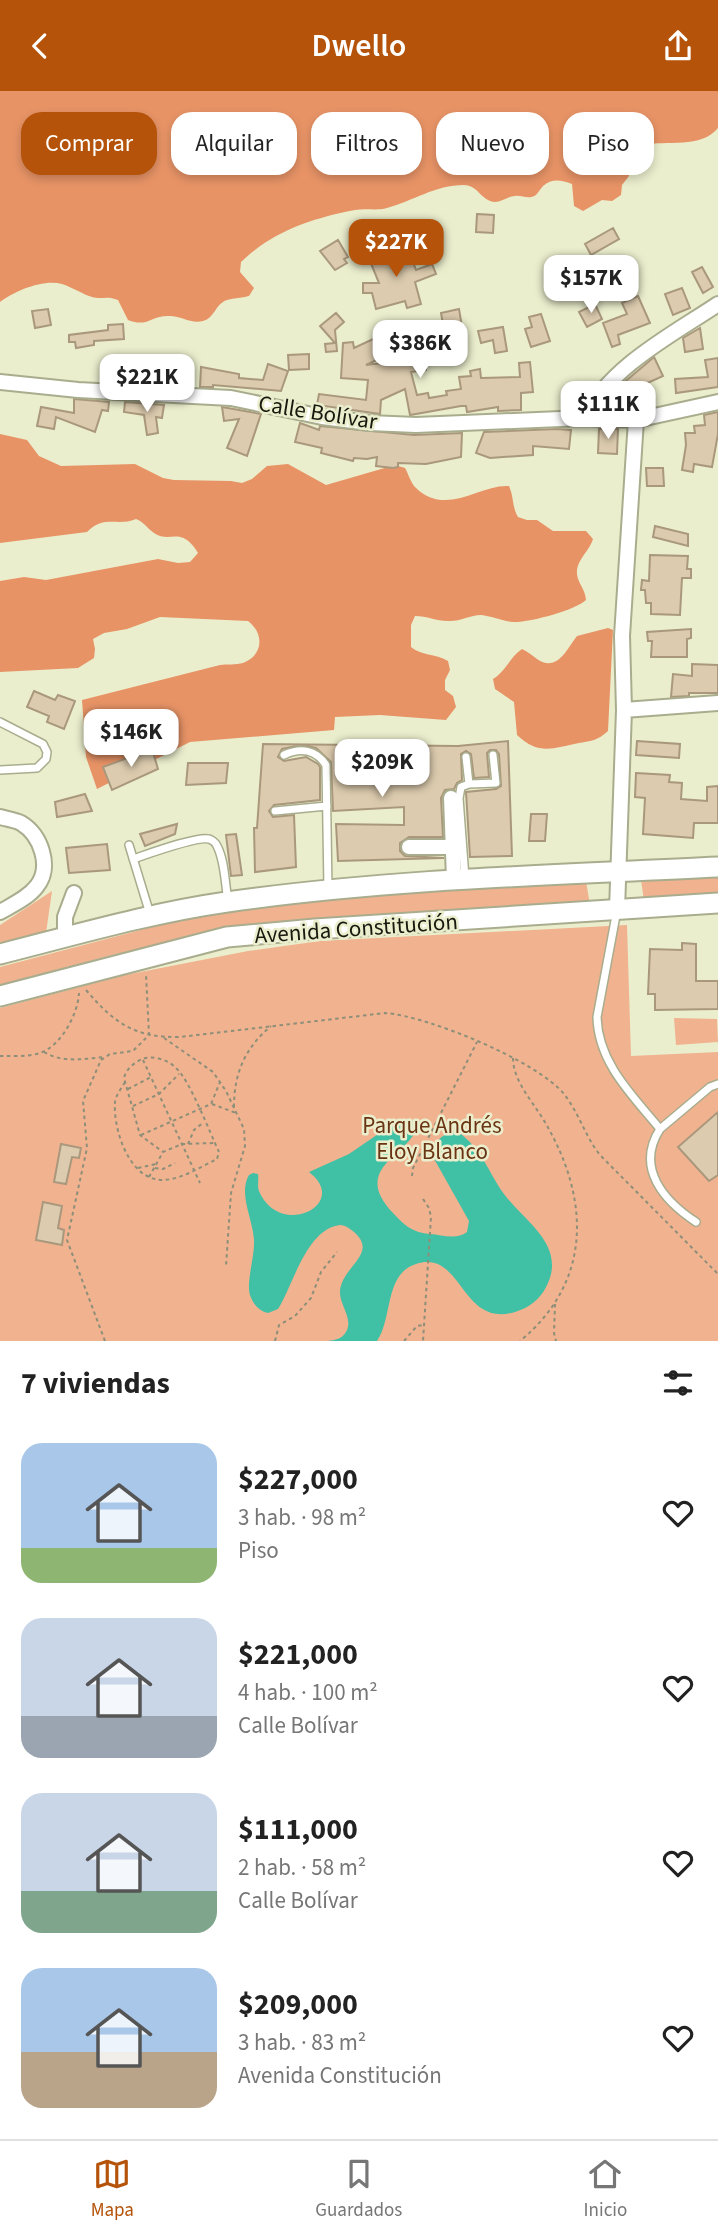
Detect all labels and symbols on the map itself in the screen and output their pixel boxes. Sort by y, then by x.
pin: $227K [347,219,445,279]
pin: $157K [542,255,640,315]
pin: $386K [371,321,469,380]
pin: $221K [98,355,196,414]
pin: $111K [559,381,657,441]
street label: Calle Bolívar [256,387,381,438]
pin: $146K [82,709,180,769]
pin: $209K [333,739,431,799]
street label: Avenida Constitución [253,905,459,952]
park label: Parque Andrés Eloy Blanco [362,1109,502,1168]

